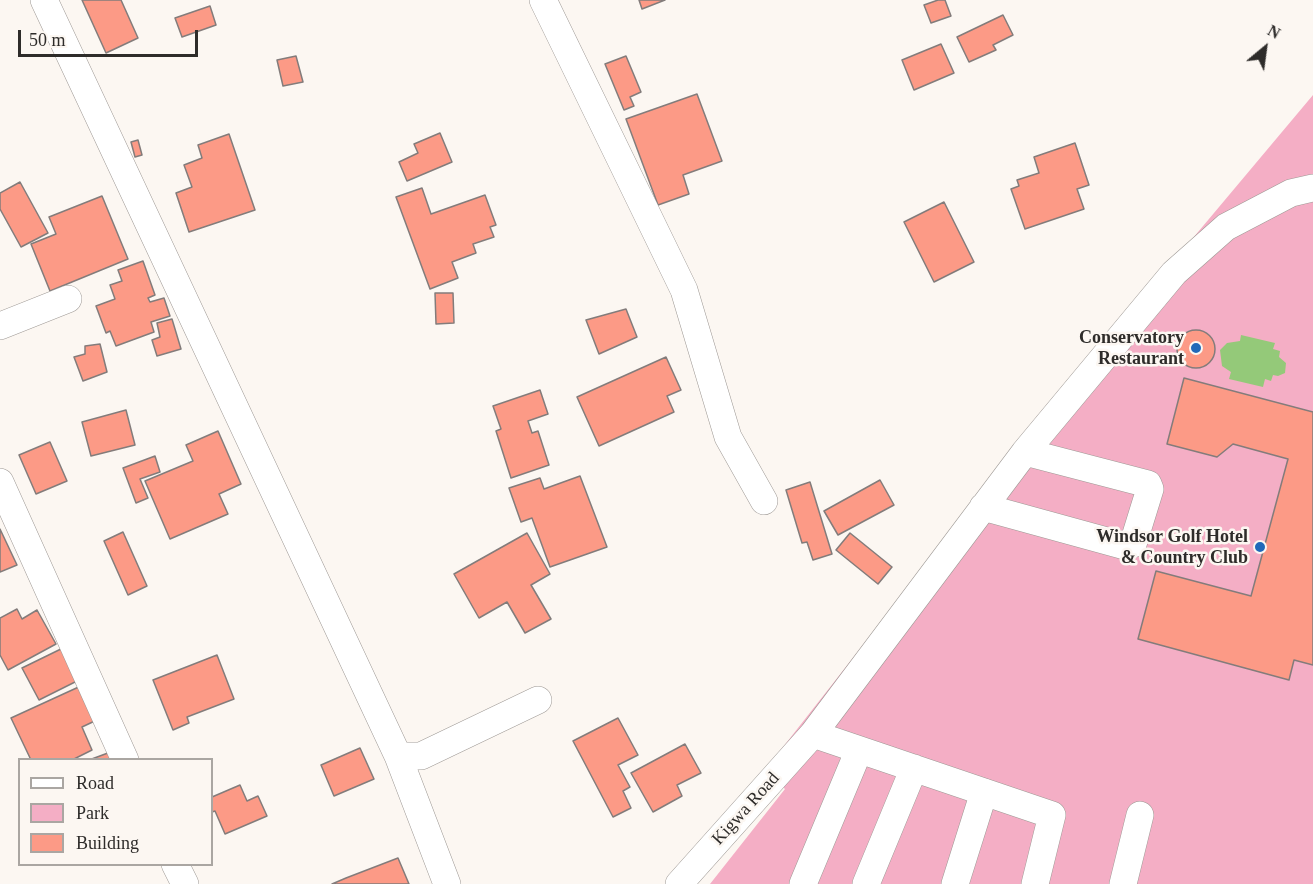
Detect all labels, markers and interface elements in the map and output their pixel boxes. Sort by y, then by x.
scale bar [21,18,201,56]
north arrow [1235,18,1295,78]
text: N [1265,22,1283,42]
text: 50 m [29,30,66,50]
place label: Conservatory Restaurant [1079,327,1184,370]
marker: Conservatory Restaurant [1189,341,1203,355]
place label: Windsor Golf Hotel & Country Club [1096,526,1248,568]
marker: Windsor Golf Hotel & Country Club [1253,540,1267,554]
legend [18,758,213,866]
street label: Kigwa Road [708,768,784,850]
text: Road [76,773,114,793]
text: Park [76,803,109,823]
text: Building [76,833,139,853]

